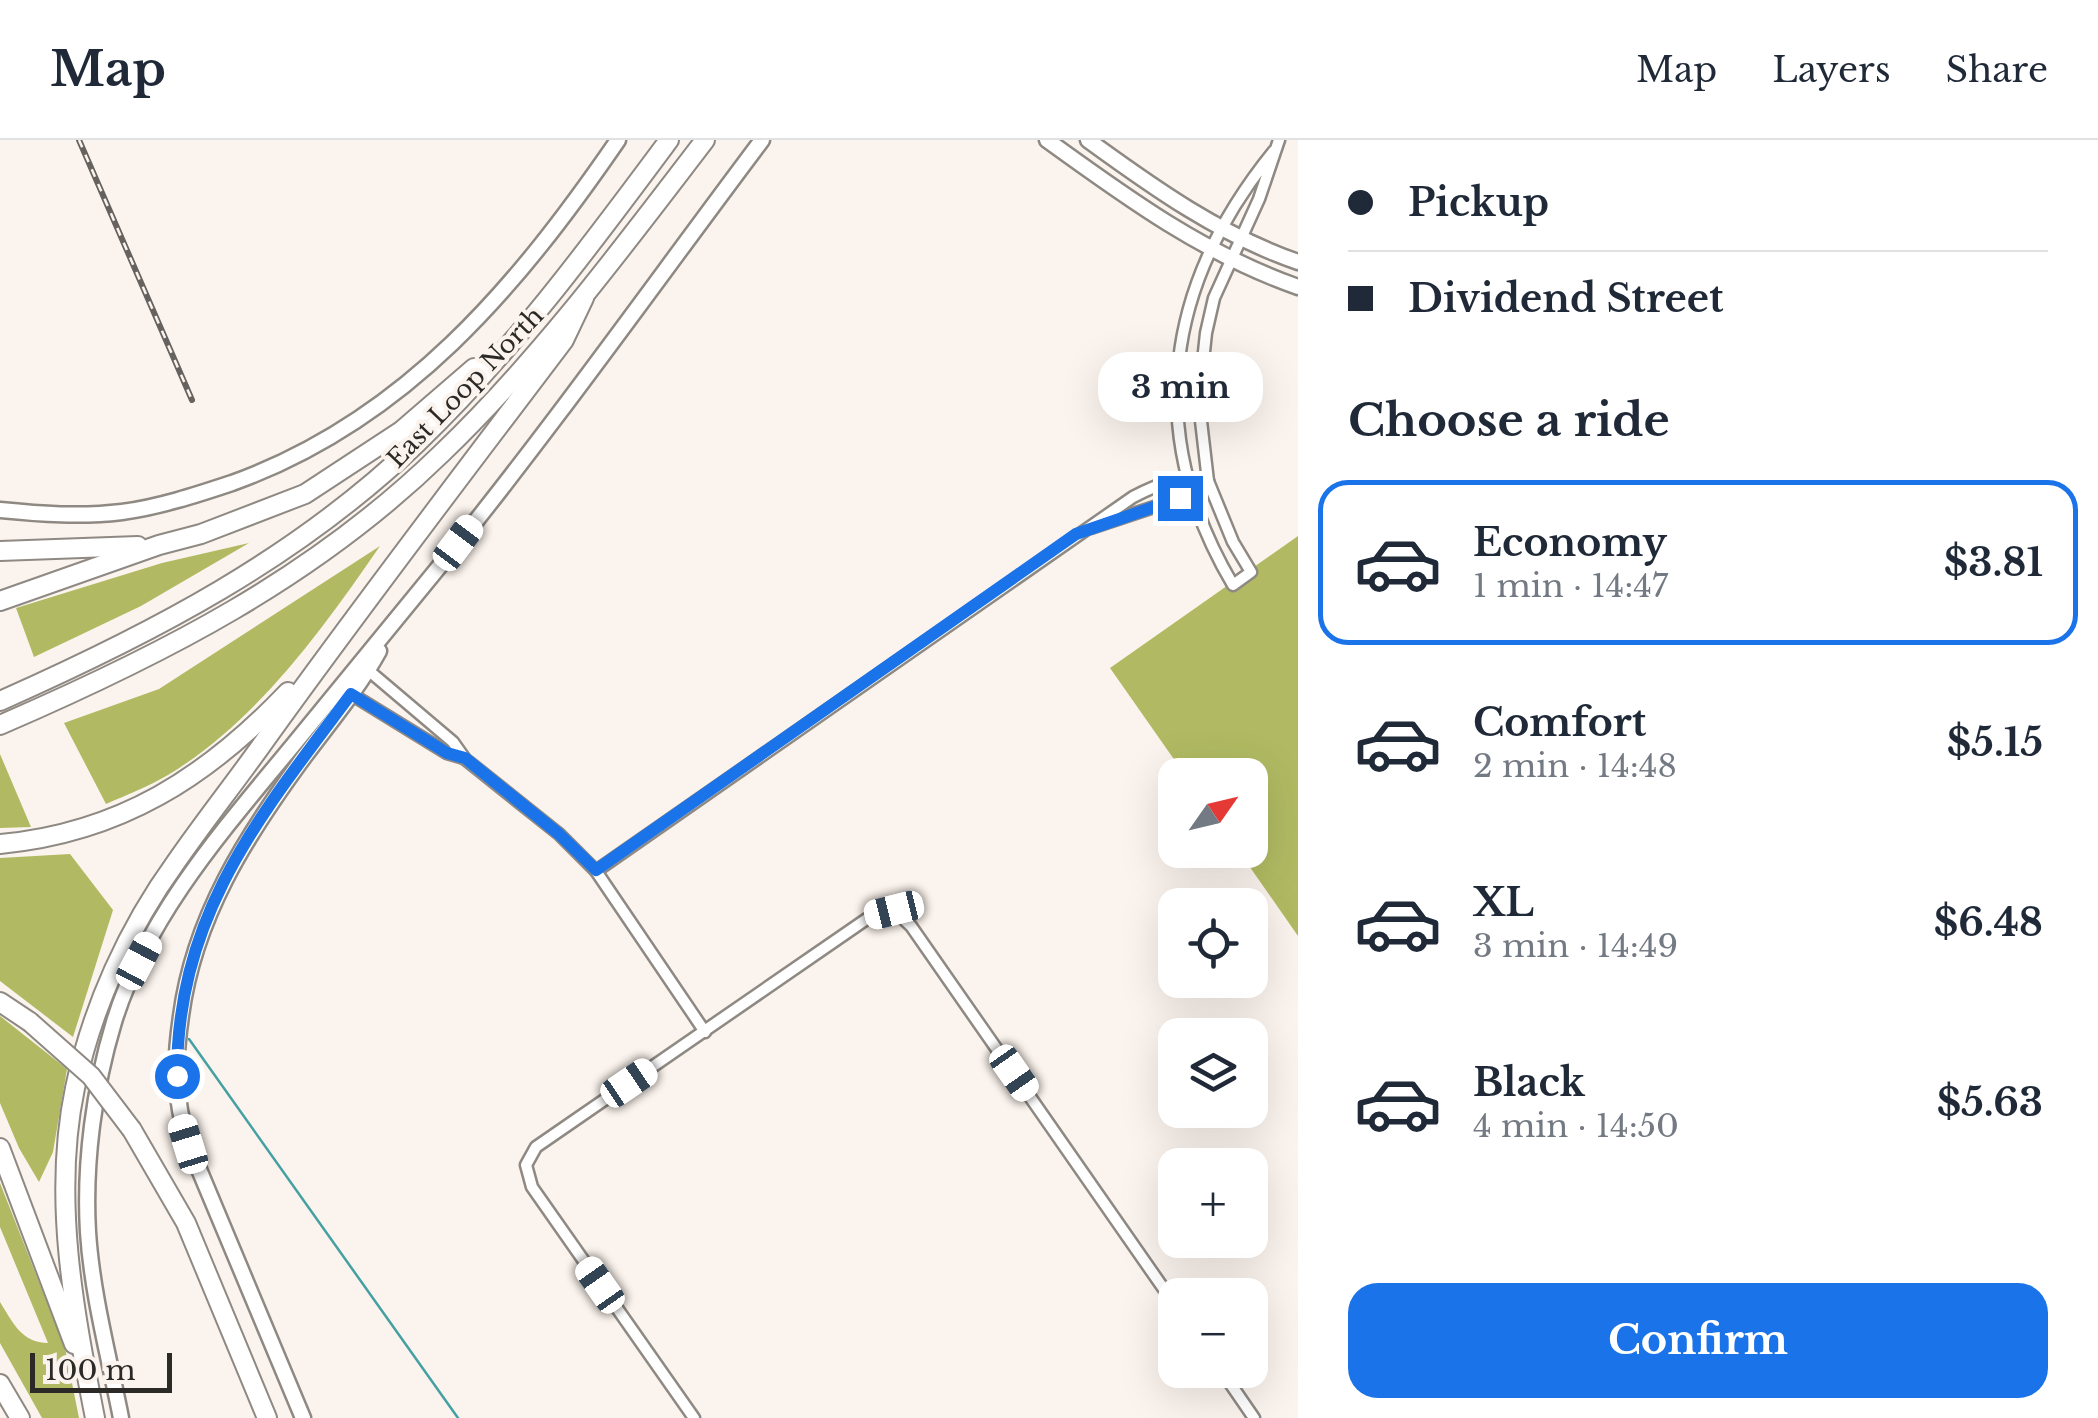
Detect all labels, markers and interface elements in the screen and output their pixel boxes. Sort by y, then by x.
text: Map [50,39,166,99]
text: Map [1636,48,1717,91]
text: Layers [1772,48,1891,91]
text: Share [1946,48,2048,91]
text: Pickup [1408,179,1549,226]
text: Dividend Street [1408,275,1724,322]
street label: East Loop North [381,300,550,474]
callout: 3 min [1098,353,1262,423]
text: 3 min [1131,367,1230,407]
text: Choose a ride [1348,392,1670,448]
route end [1158,476,1203,521]
car [428,510,488,576]
icon: car [1353,518,1443,608]
text: Economy [1473,519,1667,566]
text: $3.81 [1944,539,2043,586]
text: 1 min · 14:47 [1473,566,1668,606]
icon: car [1353,698,1443,788]
text: Comfort [1473,699,1646,746]
text: $5.15 [1947,719,2043,766]
text: 2 min · 14:48 [1473,746,1677,786]
north arrow [1158,758,1268,868]
map controls [1158,758,1268,1388]
icon: car [1353,878,1443,968]
text: XL [1473,879,1534,926]
car [861,888,927,932]
button: locate [1158,888,1268,998]
text: $6.48 [1934,899,2043,946]
text: 3 min · 14:49 [1473,926,1678,966]
car [112,927,166,995]
button: layers [1158,1018,1268,1128]
car [985,1040,1043,1106]
route start [155,1054,200,1099]
car [596,1054,662,1112]
icon: car [1353,1058,1443,1148]
text: Black [1473,1059,1585,1106]
text: $5.63 [1937,1079,2043,1126]
text: 4 min · 14:50 [1473,1106,1679,1146]
car [165,1111,211,1177]
button: + [1158,1148,1268,1258]
car [571,1252,629,1318]
button: − [1158,1278,1268,1388]
button: Confirm [1348,1283,2048,1398]
scale bar [30,1348,172,1392]
text: 100 m [45,1353,136,1388]

